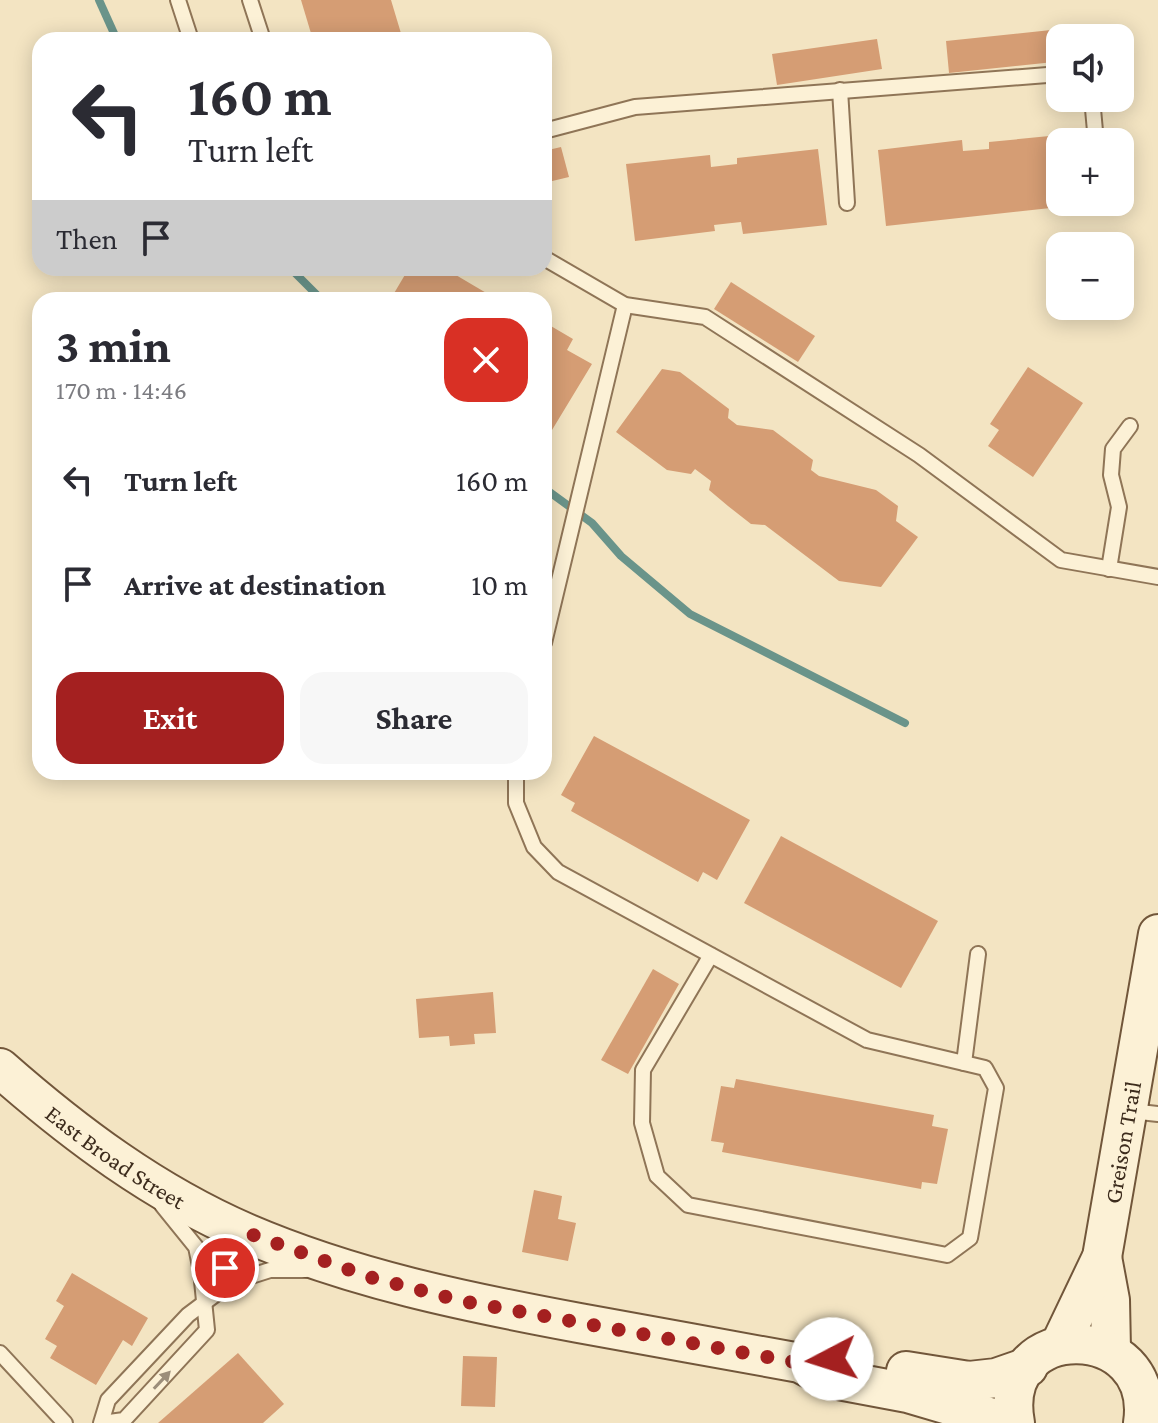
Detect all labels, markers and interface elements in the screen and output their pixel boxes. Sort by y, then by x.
map controls [1046,24,1134,320]
button: sound [1046,24,1134,112]
icon: left [56,64,160,168]
text: 160 m [188,65,332,127]
button: + [1046,128,1134,216]
text: Turn left [188,130,313,170]
icon: arrive [134,216,178,260]
text: Then [56,222,118,255]
button: − [1046,232,1134,320]
button: close [444,318,528,402]
text: 3 min [56,319,171,372]
text: 170 m · 14:46 [56,376,187,405]
icon: left [56,458,100,502]
text: Turn left [124,464,237,497]
text: 160 m [456,464,528,497]
icon: arrive [56,562,100,606]
text: Arrive at destination [124,568,386,601]
text: 10 m [471,568,528,601]
button: Exit [56,672,284,764]
button: Share [300,672,528,764]
street label: Greison Trail [1098,1079,1146,1205]
street label: East Broad Street [41,1099,191,1214]
pin [191,1234,259,1302]
icon: arrive [203,1246,247,1290]
position arrow [790,1317,874,1401]
one-way arrow [152,1370,170,1389]

